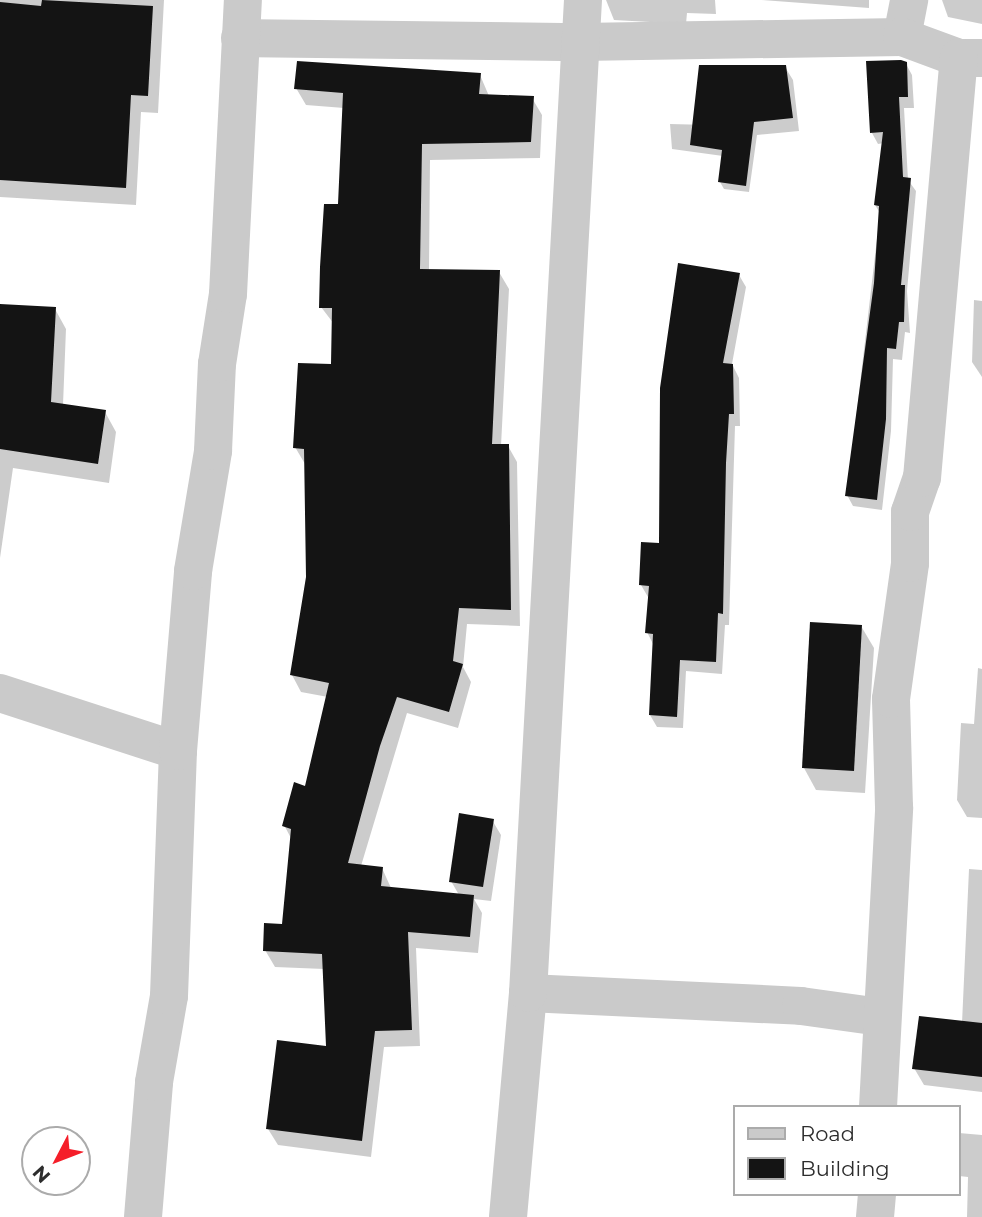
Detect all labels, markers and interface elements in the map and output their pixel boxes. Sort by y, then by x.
legend [734,1105,961,1196]
text: Road [800,1121,855,1146]
north arrow [21,1126,91,1196]
text: Building [800,1156,890,1181]
text: N [28,1161,55,1187]

